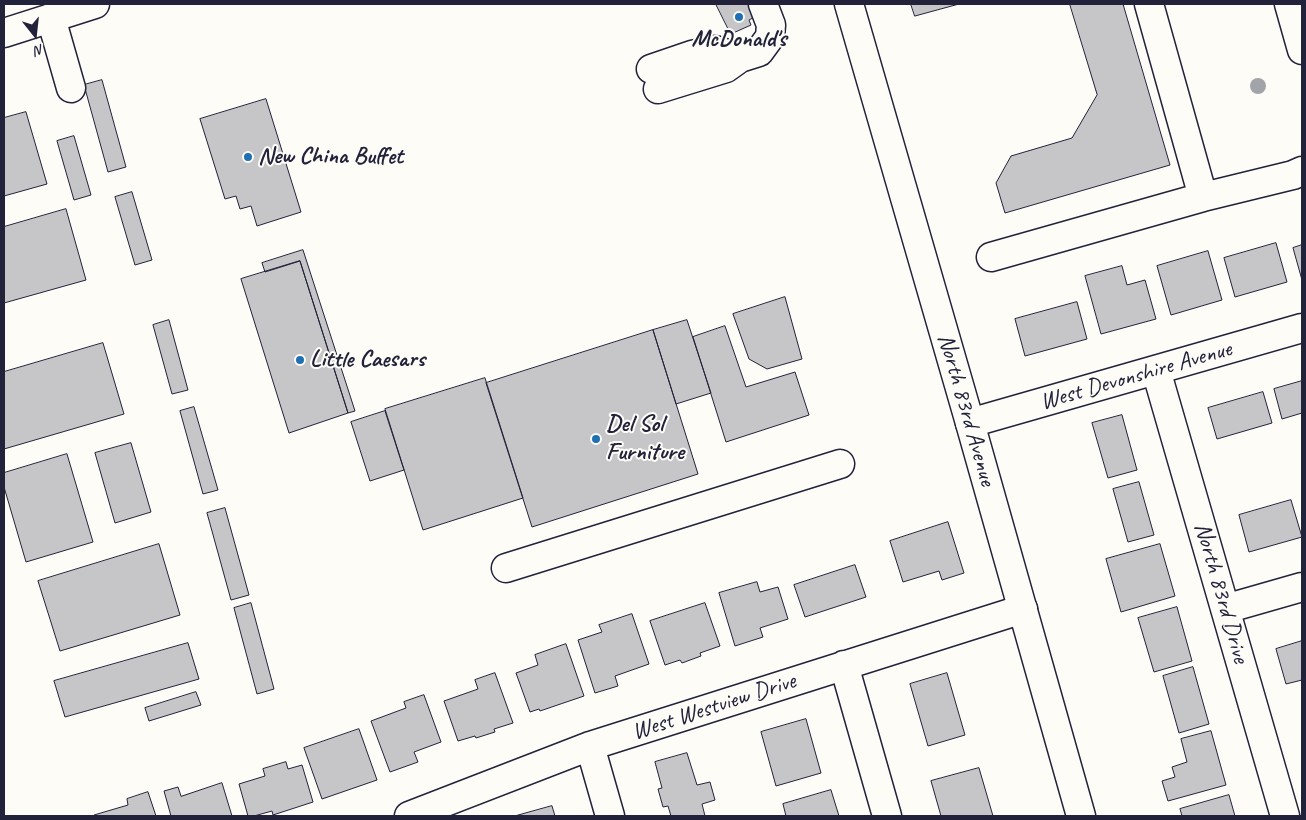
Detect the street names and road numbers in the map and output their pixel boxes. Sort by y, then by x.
street label: North 83rd Avenue [931,331,1001,489]
street label: West Devonshire Avenue [1037,335,1235,417]
street label: North 83rd Drive [1187,519,1255,667]
street label: West Westview Drive [629,667,799,747]

